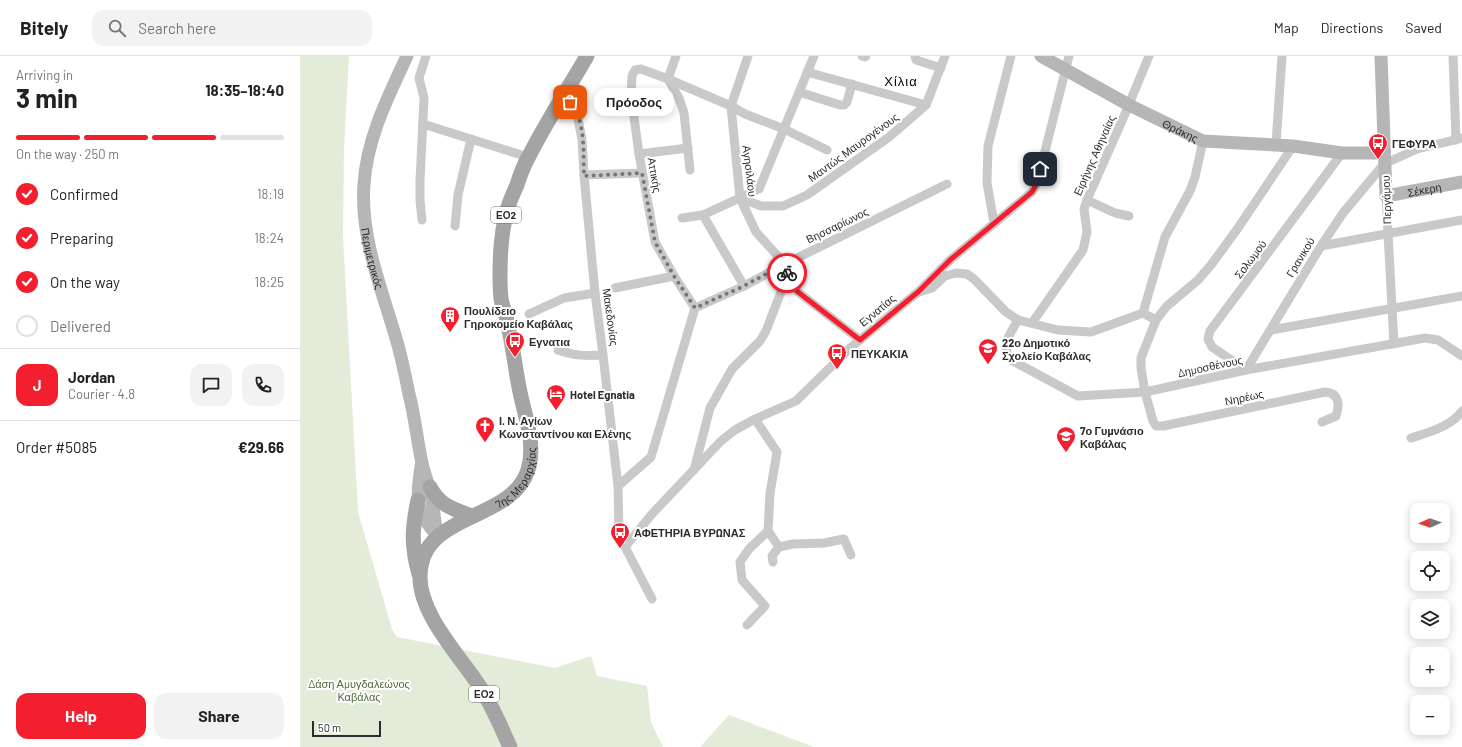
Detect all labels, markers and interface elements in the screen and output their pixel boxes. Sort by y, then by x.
search box [92,10,372,46]
text: Bitely [20,16,68,39]
icon: search [106,17,128,39]
text: Search here [138,19,216,37]
text: Map [1274,19,1299,36]
text: Directions [1321,19,1383,36]
text: Saved [1405,19,1442,36]
text: Arriving in [16,67,73,83]
district label: Χίλια [884,73,918,89]
text: 18:35–18:40 [205,81,284,99]
text: 3 min [16,82,78,113]
pin [553,85,587,119]
callout: Πρόοδος [594,88,674,116]
icon: bag [559,91,581,113]
text: Πρόοδος [606,94,662,110]
street label: Μαντώς Μαυρογένους [805,110,901,184]
street label: Ειρήνης Αθηναίας [1070,113,1118,197]
street label: Θράκης [1161,116,1200,144]
bus stop icon: ΓΕΦΥΡΑ [1367,132,1389,160]
place label: ΓΕΦΥΡΑ [1392,137,1437,150]
street label: Αγησιλάου [740,144,760,198]
text: On the way · 250 m [16,146,119,162]
pin [1023,152,1057,186]
street label: Αττικής [646,156,664,194]
icon: home [1029,158,1051,180]
street label: Περγάμου [1379,175,1393,225]
street label: Σέκερη [1406,179,1442,198]
icon: check [16,183,38,205]
text: Confirmed [50,185,118,203]
text: 18:19 [257,186,284,202]
street label: Βησσαρίωνος [804,204,870,246]
road number: ΕΟ2 [491,207,521,223]
icon: check [16,227,38,249]
street label: Περιμετρικός [359,227,387,290]
text: Preparing [50,229,114,247]
text: 18:24 [254,230,284,246]
street label: Γρανικού [1283,235,1317,279]
street label: Σολωμού [1231,237,1269,281]
courier [767,253,807,293]
icon: bike [776,262,798,284]
icon: check [16,271,38,293]
text: On the way [50,273,120,291]
text: 18:25 [255,274,284,290]
street label: Μακεδονίας [601,287,621,347]
street label: Εγνατίας [856,291,898,329]
place label: Πουλίδειο Γηροκομείο Καβάλας [464,304,573,331]
building icon: Πουλίδειο Γηροκομείο Καβάλας [439,305,461,333]
text: Delivered [50,317,111,335]
bus stop icon: Εγνατια [504,330,526,358]
place label: Εγνατια [529,335,570,348]
place label: 22ο Δημοτικό Σχολείο Καβάλας [1002,336,1091,363]
school or university icon: 22ο Δημοτικό Σχολείο Καβάλας [977,337,999,365]
bus stop icon: ΠΕΥΚΑΚΙΑ [826,342,848,370]
place label: ΠΕΥΚΑΚΙΑ [851,347,909,360]
street label: Δημοσθένους [1176,353,1244,379]
button: chat [190,364,232,406]
button: phone [242,364,284,406]
text: Jordan [68,368,115,386]
text: J [33,376,41,394]
hotel icon: Hotel Egnatia [545,383,567,411]
text: Courier · 4.8 [68,386,135,402]
street label: Νηρέως [1224,387,1264,407]
place label: Hotel Egnatia [570,388,635,401]
place label: Ι. Ν. Αγίων Κωνσταντίνου και Ελένης [499,414,632,441]
church icon: Ι. Ν. Αγίων Κωνσταντίνου και Ελένης [474,415,496,443]
place label: 7ο Γυμνάσιο Καβάλας [1080,424,1144,451]
school or university icon: 7ο Γυμνάσιο Καβάλας [1055,425,1077,453]
text: Order #5085 [16,438,97,456]
text: €29.66 [238,438,284,456]
street label: 7ης Μεραρχίας [493,447,537,510]
north arrow [1410,503,1450,543]
map controls [1410,503,1450,735]
bus stop icon: ΑΦΕΤΗΡΙΑ ΒΥΡΩΝΑΣ [609,521,631,549]
place label: ΑΦΕΤΗΡΙΑ ΒΥΡΩΝΑΣ [634,526,746,539]
button: locate [1410,551,1450,591]
button: layers [1410,599,1450,639]
button: + [1410,647,1450,687]
park label: Δάση Αμυγδαλεώνος Καβάλας [308,677,410,703]
road number: ΕΟ2 [469,686,499,702]
button: Help [16,693,146,739]
button: Share [154,693,284,739]
button: − [1410,695,1450,735]
scale bar [312,719,381,738]
text: 50 m [318,721,341,734]

